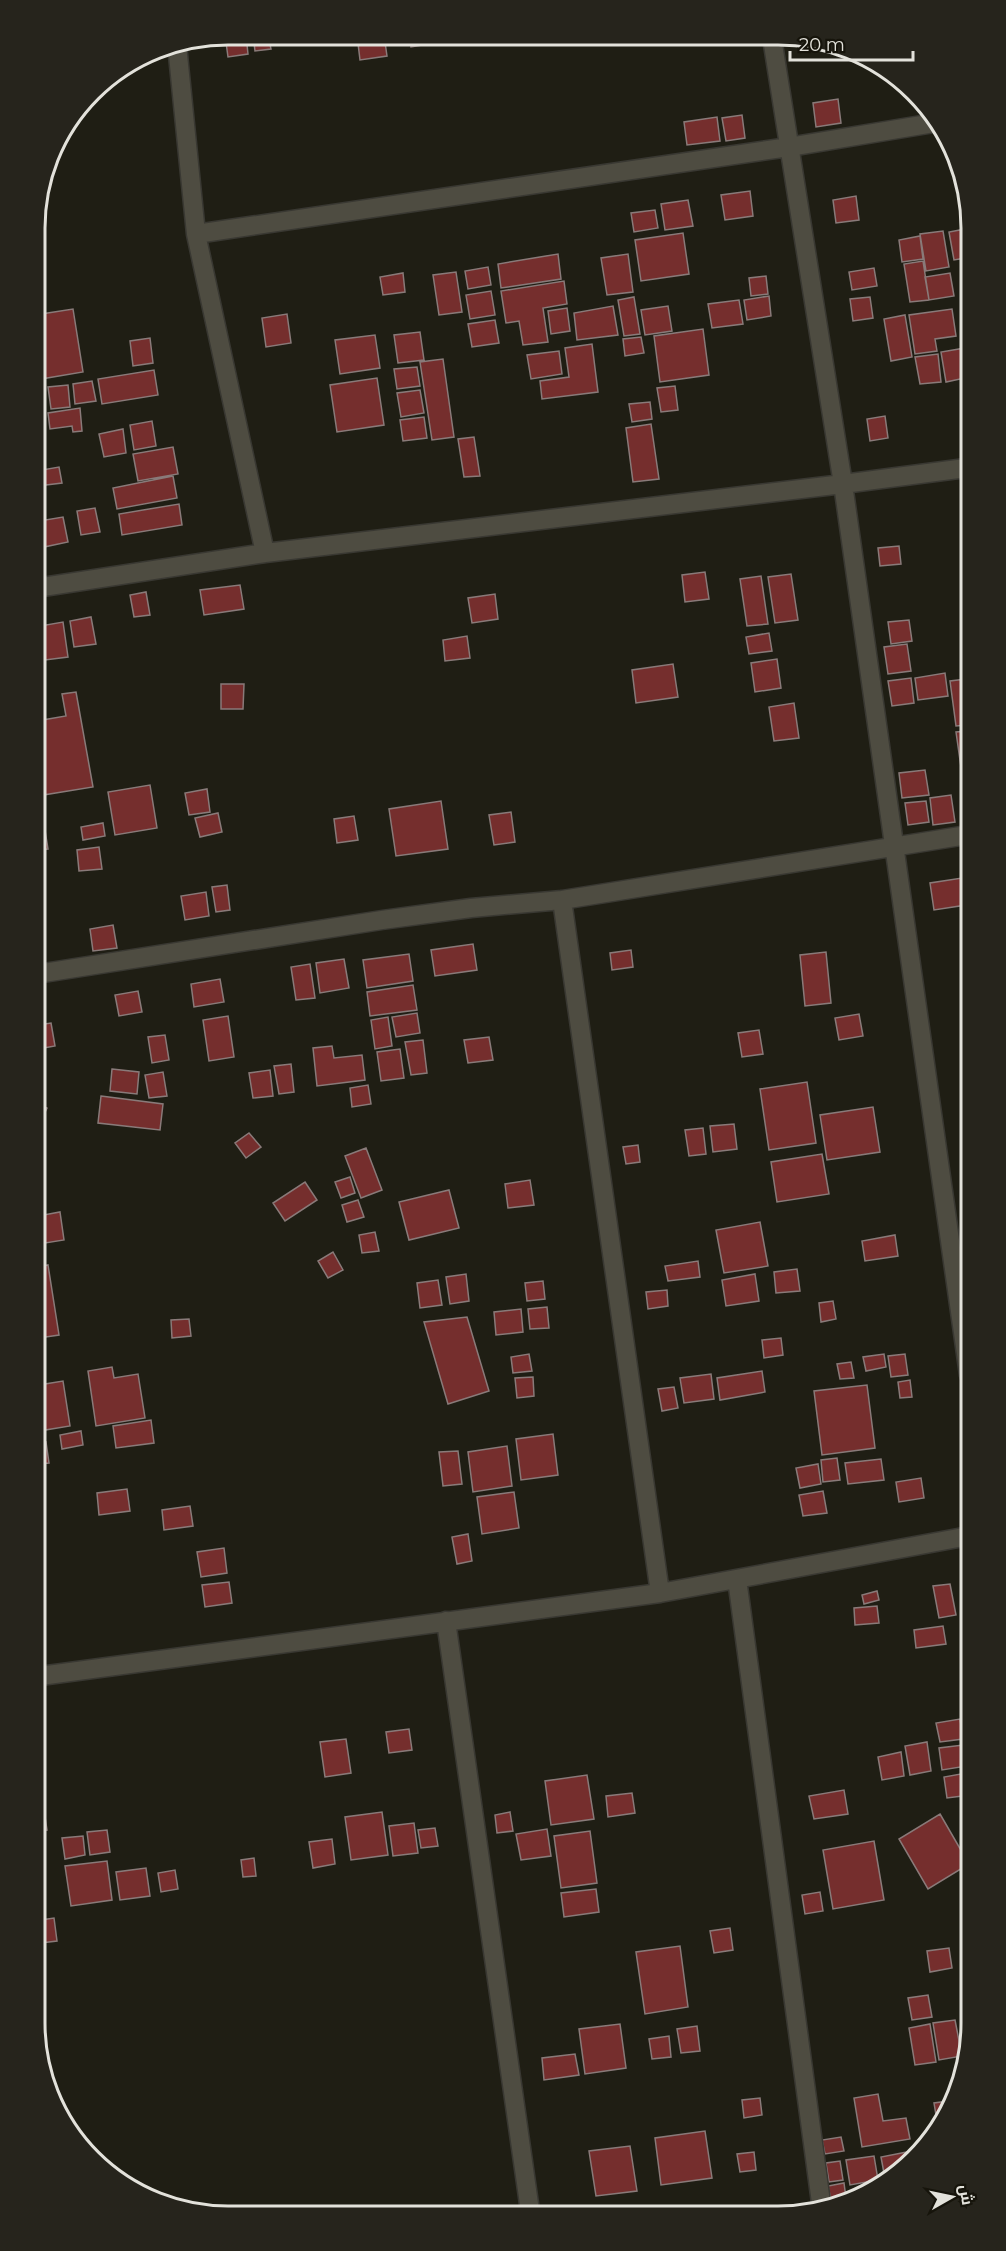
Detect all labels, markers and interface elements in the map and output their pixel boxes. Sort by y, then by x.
scale bar [790,24,913,62]
text: 20 m [799,34,845,56]
north arrow [922,2167,982,2227]
text: ش [955,2183,977,2206]

